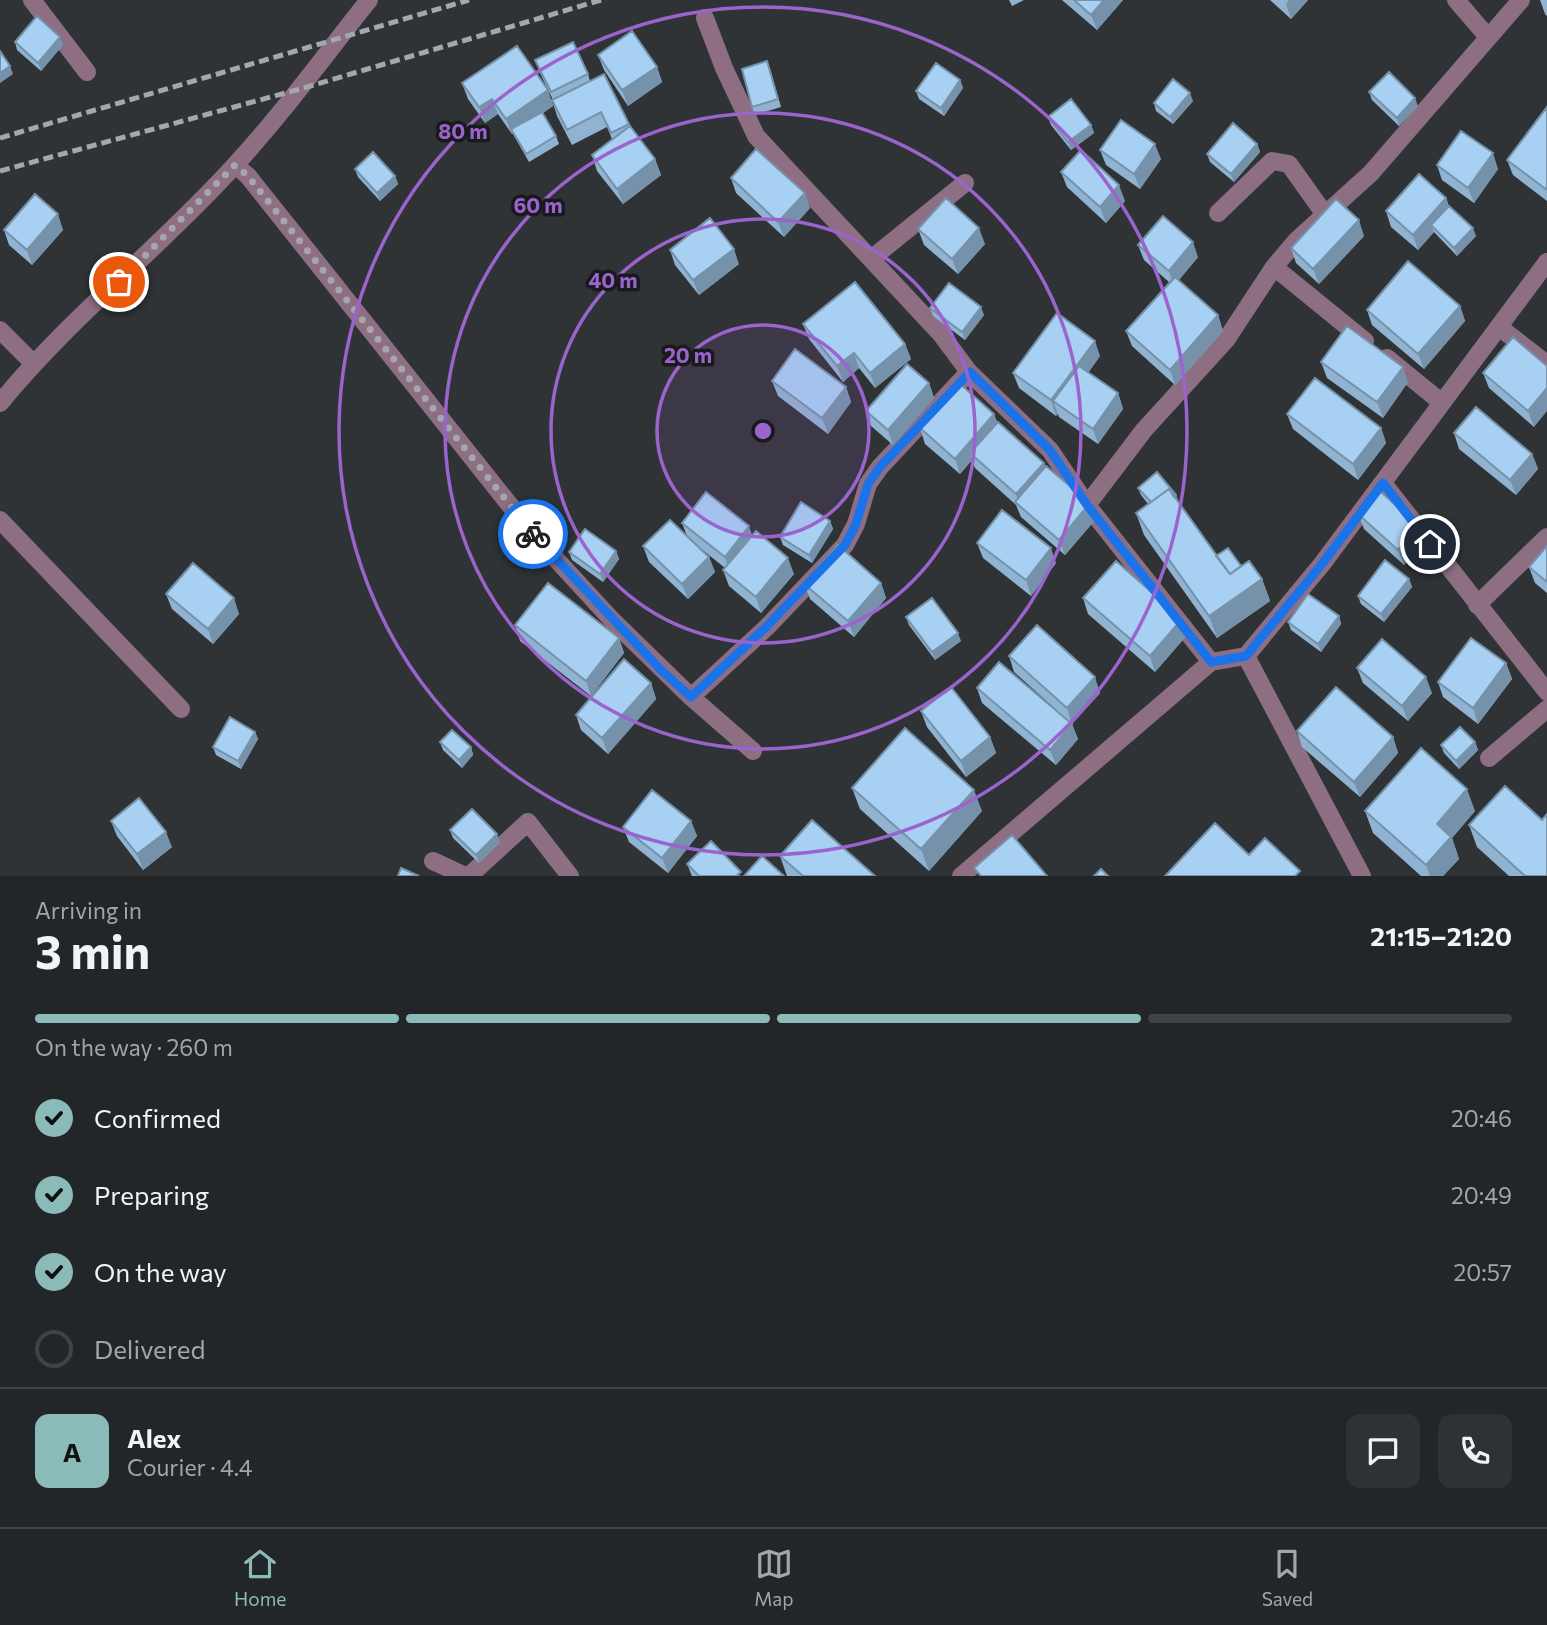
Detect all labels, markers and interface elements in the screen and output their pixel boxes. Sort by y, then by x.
text: 80 m [438,118,488,143]
text: 60 m [513,192,563,217]
pin [89,252,149,312]
icon: bag [100,263,138,301]
text: 40 m [588,267,638,292]
text: 20 m [664,342,712,367]
centre of rings [751,419,775,443]
courier [498,499,568,569]
pin [1400,514,1460,574]
icon: bike [514,515,552,553]
icon: home [1411,525,1449,563]
text: Arriving in [35,896,142,924]
text: 21:15–21:20 [1370,920,1512,951]
text: 3 min [35,922,150,978]
text: On the way · 260 m [35,1033,233,1061]
icon: check [35,1099,73,1137]
text: Confirmed [94,1102,221,1133]
text: 20:46 [1451,1104,1512,1132]
icon: check [35,1176,73,1214]
text: Preparing [94,1179,209,1210]
text: 20:49 [1451,1181,1512,1209]
icon: check [35,1253,73,1291]
text: On the way [94,1256,227,1287]
text: 20:57 [1454,1258,1512,1286]
text: Delivered [94,1333,205,1364]
button: chat [1346,1414,1420,1488]
button: phone [1438,1414,1512,1488]
text: Alex [127,1422,181,1453]
text: A [63,1436,81,1467]
text: Courier · 4.4 [127,1453,253,1481]
tab: Home [234,1545,286,1610]
tab: Map [754,1545,794,1610]
tab: Saved [1262,1545,1313,1610]

